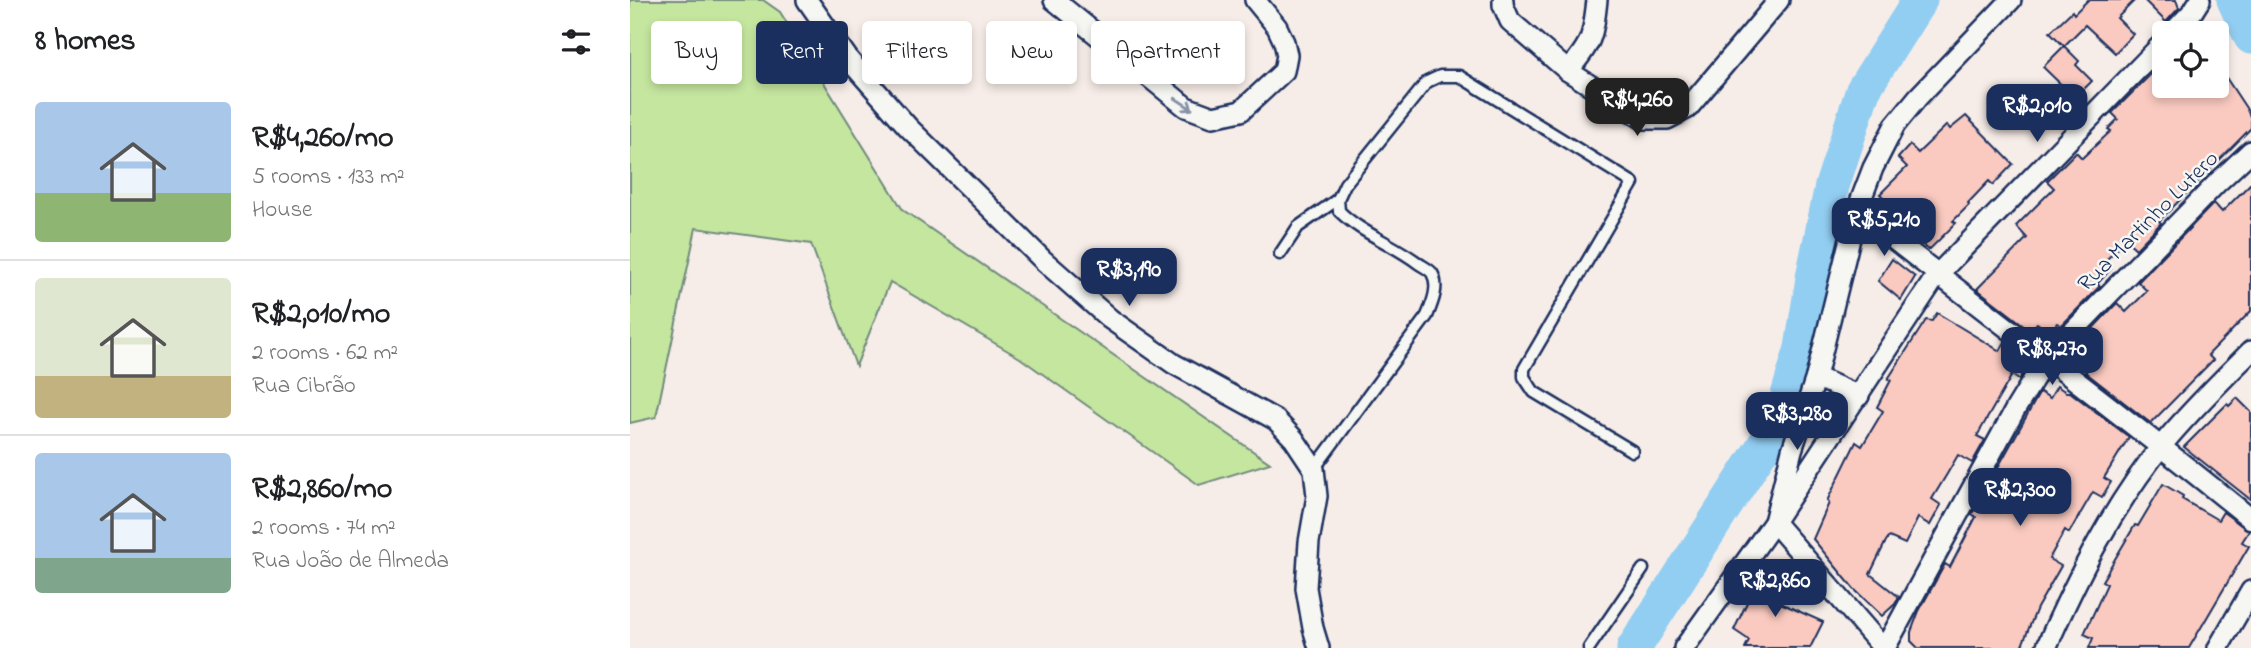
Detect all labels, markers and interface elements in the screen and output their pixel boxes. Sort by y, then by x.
text: 8 homes [35,20,136,64]
chip: Buy [651,21,742,84]
chip: Rent [756,21,848,84]
chip: Filters [862,21,972,84]
chip: New [986,21,1077,84]
chip: Apartment [1091,21,1245,84]
map controls [2152,21,2229,98]
button: locate [2152,21,2229,98]
icon: filters [557,23,595,61]
pin: R$4,260 [1572,78,1702,138]
text: R$4,260 [1601,84,1673,117]
pin: R$2,010 [1972,85,2102,144]
text: R$2,010 [2002,90,2072,123]
one-way arrow [1174,96,1193,111]
text: R$4,260/mo [252,117,394,161]
icon: home [91,130,175,214]
street label: Rua Martinho Lutero [2071,144,2227,300]
text: 5 rooms · 133 m² [252,161,405,194]
text: House [252,194,312,227]
pin: R$5,210 [1819,198,1949,258]
text: R$5,210 [1848,204,1920,237]
pin: R$3,190 [1064,248,1194,308]
text: R$3,190 [1097,254,1161,287]
text: R$2,010/mo [252,293,390,337]
icon: home [91,306,175,390]
pin: R$8,270 [1987,328,2117,387]
text: R$8,270 [2017,333,2087,366]
text: 2 rooms · 62 m² [252,337,398,370]
text: Rua Cibrão [252,370,356,403]
pin: R$3,280 [1732,392,1862,452]
text: R$3,280 [1762,398,1832,431]
text: R$2,860/mo [252,468,392,512]
pin: R$2,300 [1955,468,2085,528]
text: R$2,300 [1984,474,2056,507]
icon: home [91,481,175,565]
text: 2 rooms · 74 m² [252,512,396,545]
text: Rua João de Almeda [252,545,449,578]
pin: R$2,860 [1710,560,1840,619]
text: R$2,860 [1740,565,1810,598]

